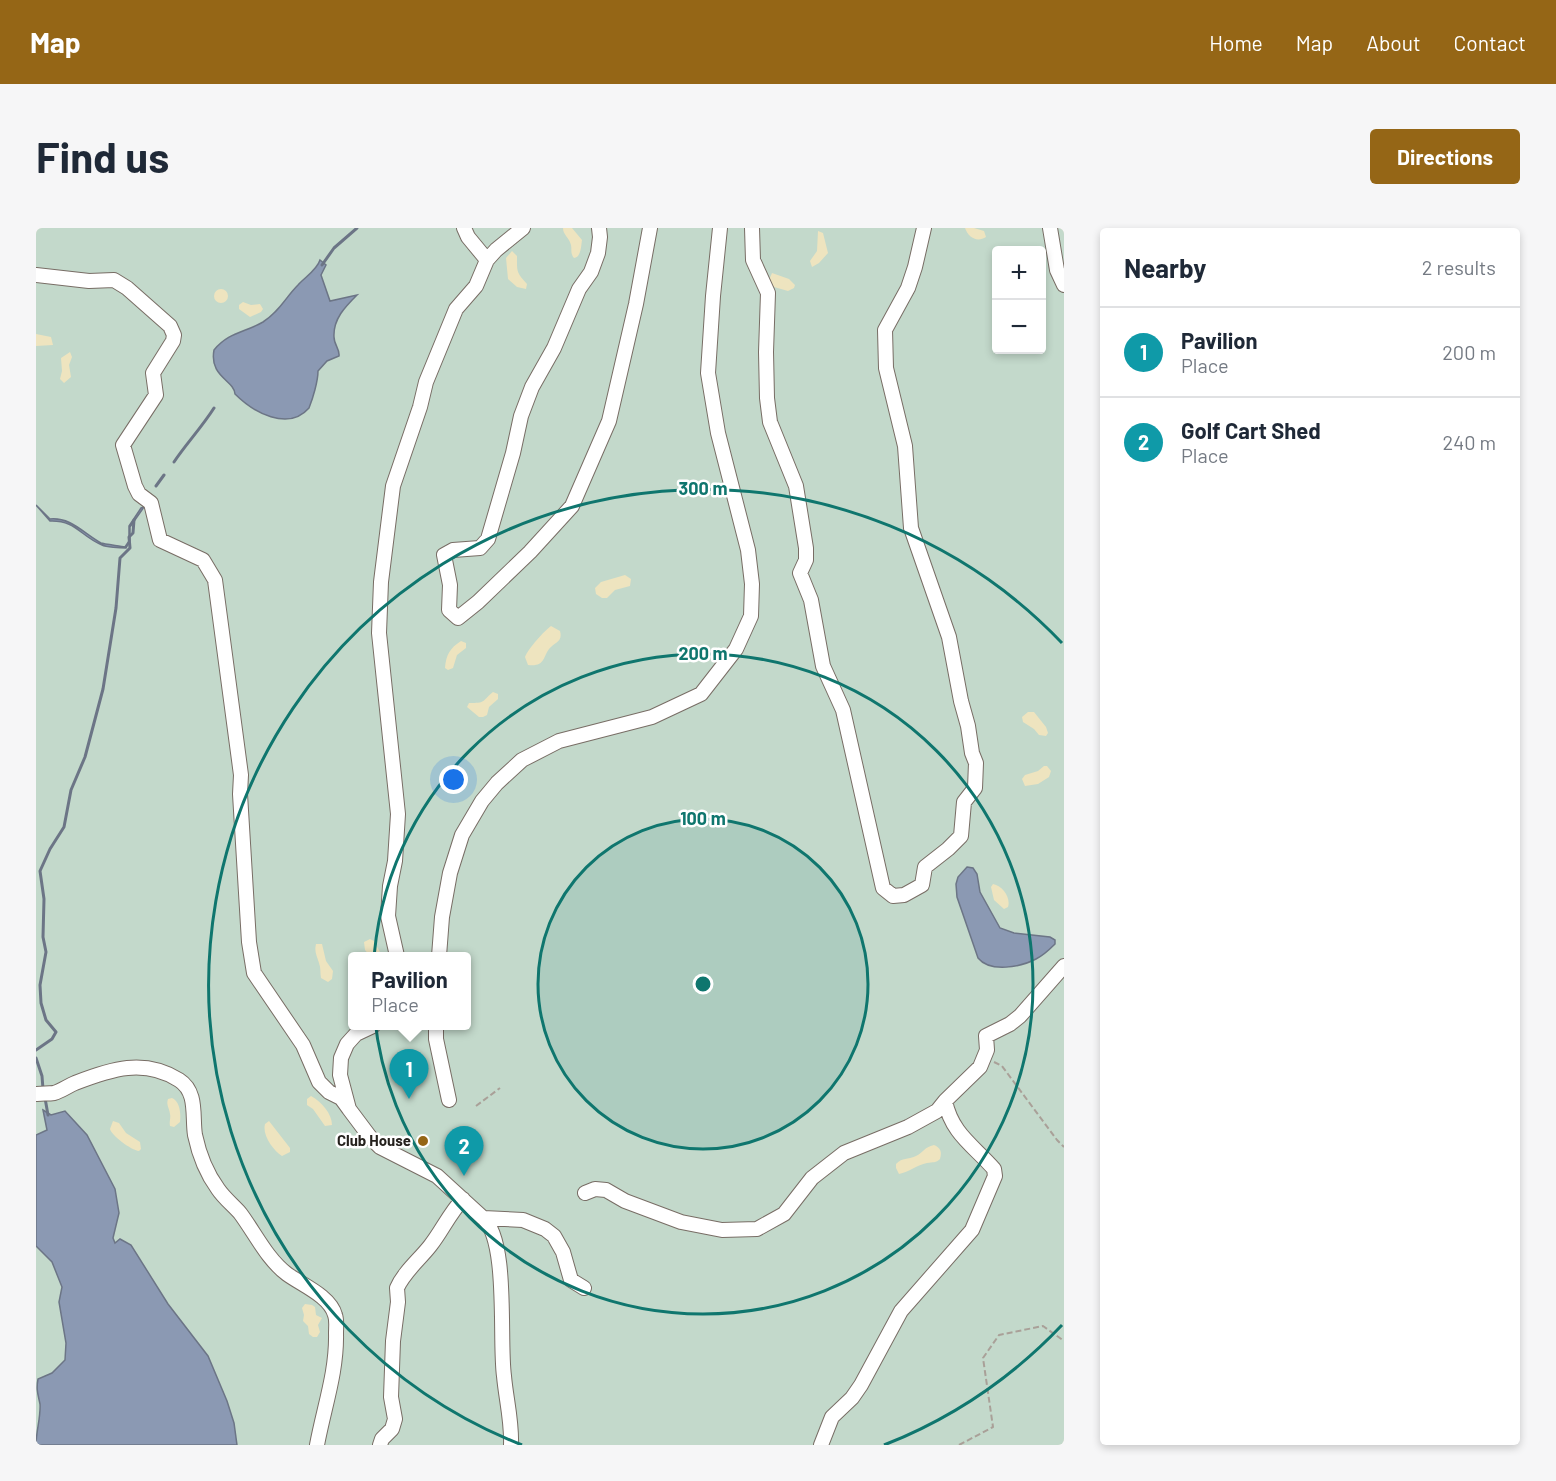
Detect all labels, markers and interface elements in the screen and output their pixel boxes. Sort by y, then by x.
text: Map [30,25,81,59]
text: Home [1209,30,1263,55]
text: Map [1296,30,1333,55]
text: About [1366,30,1421,55]
text: Contact [1454,30,1526,55]
button: Directions [1370,129,1520,184]
text: Find us [36,131,169,181]
map controls [992,246,1046,354]
button: + [992,246,1046,300]
text: Nearby [1124,252,1206,283]
text: 2 results [1422,255,1496,279]
button: − [992,300,1046,354]
text: Pavilion [1181,327,1258,353]
text: 1 [1140,340,1147,364]
text: 200 m [1442,340,1496,364]
text: Place [1181,353,1229,377]
text: Golf Cart Shed [1181,417,1321,443]
text: 2 [1138,430,1149,454]
text: 240 m [1442,430,1496,454]
text: Place [1181,443,1229,467]
text: 300 m [679,477,727,499]
text: 200 m [678,642,728,664]
your location [439,765,468,794]
text: 100 m [680,807,726,829]
popup [348,952,471,1030]
text: Pavilion [371,966,448,992]
centre of rings [693,974,713,994]
text: Place [371,992,419,1016]
pin: 1 [390,1050,428,1099]
pin: 2 [444,1126,484,1176]
place label: Club House [337,1131,411,1149]
marker: Club House [416,1134,430,1148]

